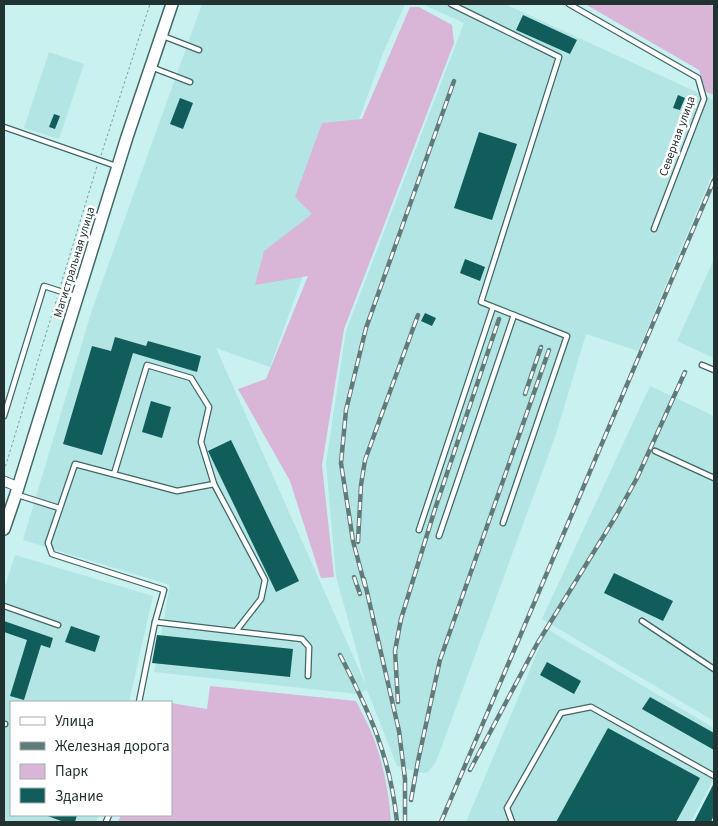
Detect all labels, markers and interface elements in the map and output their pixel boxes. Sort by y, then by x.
street label: Северная улица [655,94,700,179]
street label: Магистральная улица [50,205,99,320]
legend [10,701,172,816]
text: Улица [55,711,94,732]
text: Железная дорога [55,736,170,757]
text: Парк [55,761,89,782]
text: Здание [55,786,103,807]

